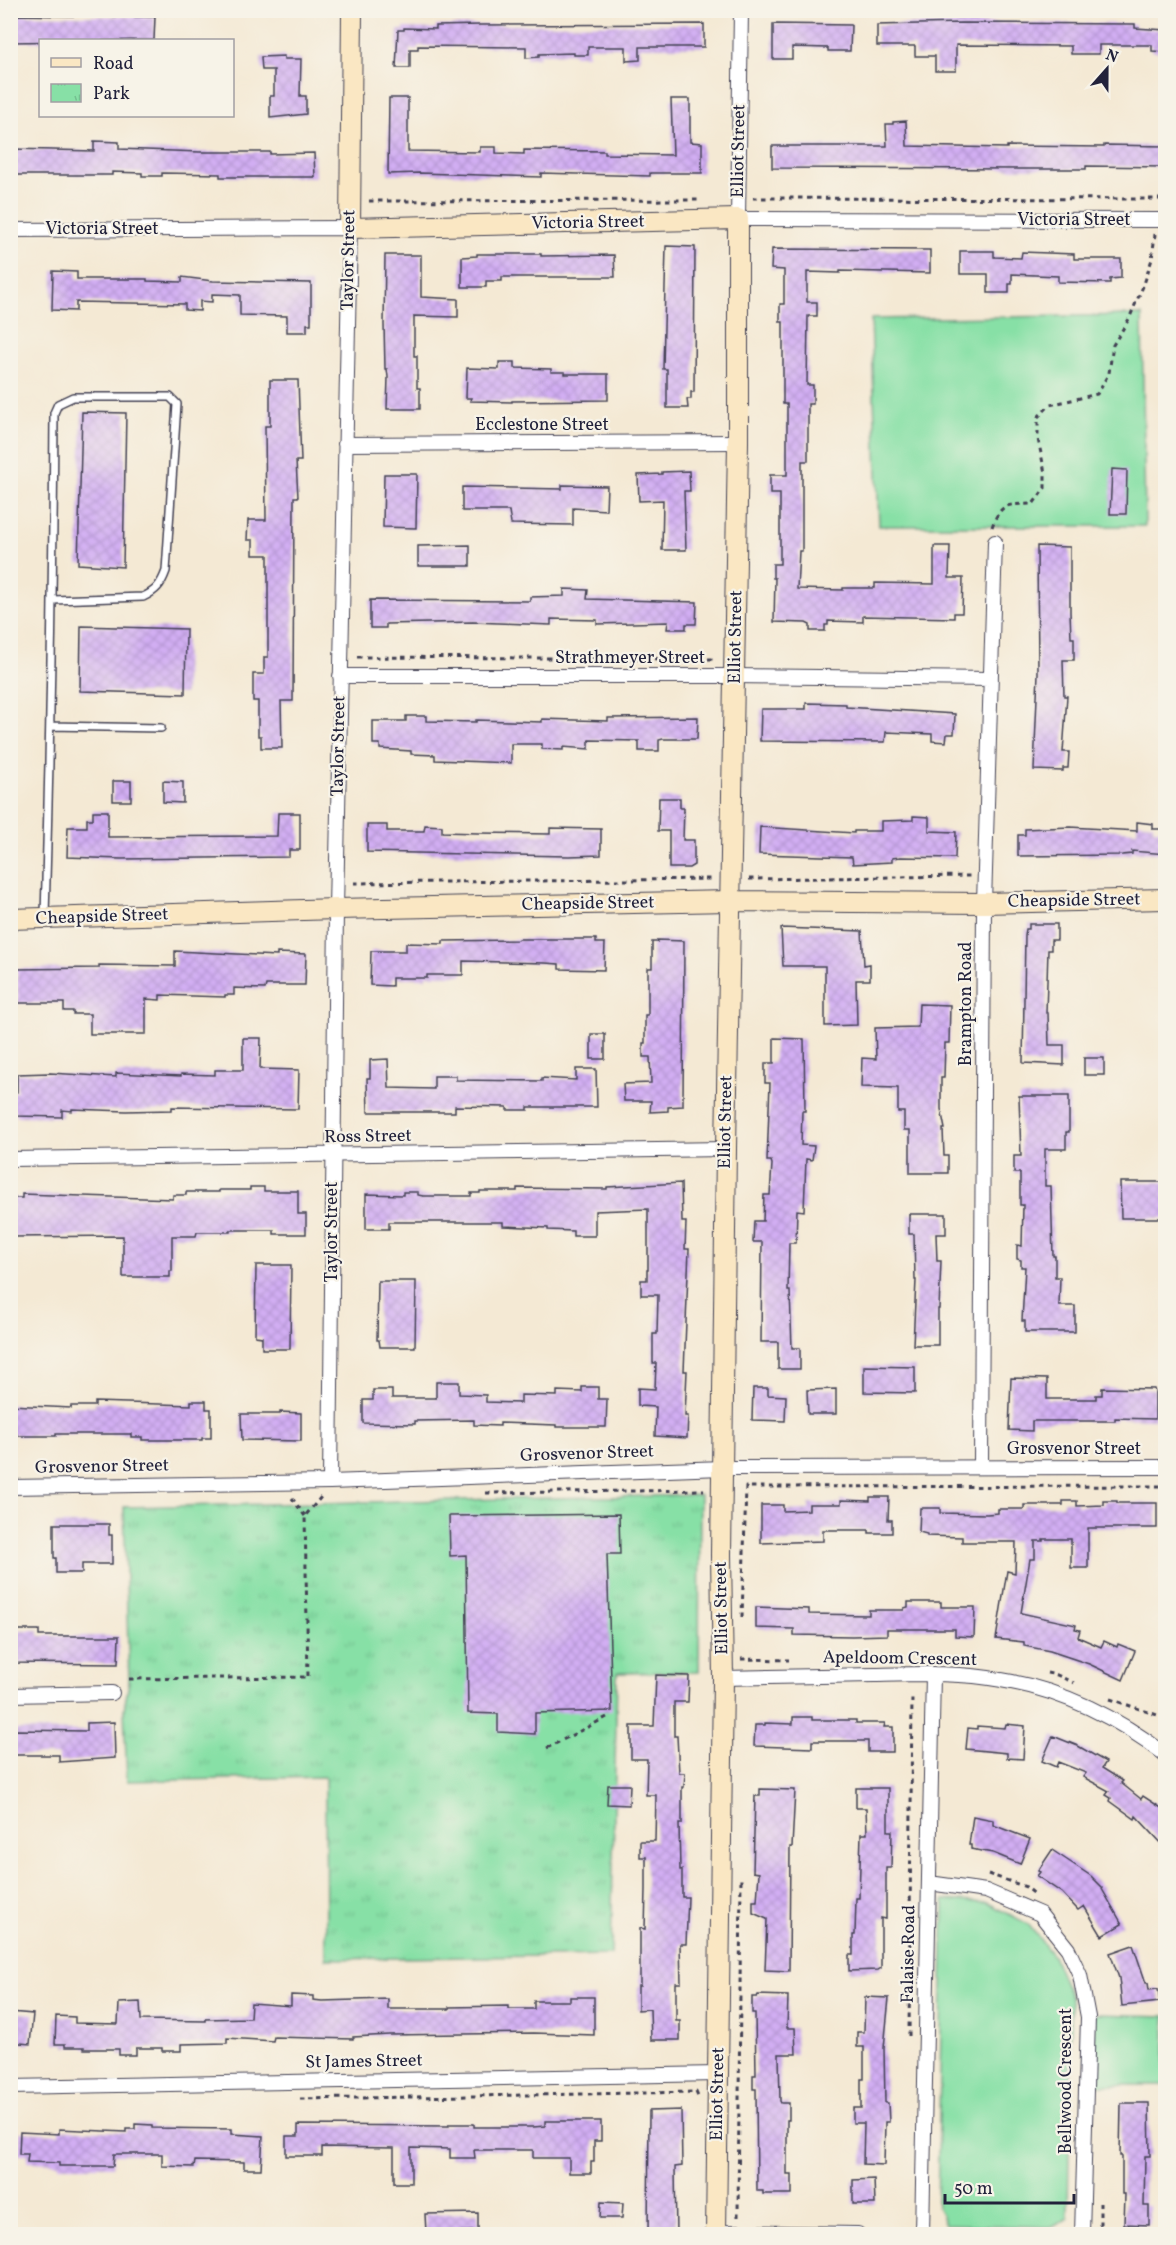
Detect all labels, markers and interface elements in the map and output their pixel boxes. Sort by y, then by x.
legend [39,39,234,117]
north arrow [1077,39,1137,99]
text: N [1102,45,1121,69]
text: Road [93,52,134,77]
text: Park [93,82,130,107]
street label: Elliot Street [726,104,752,198]
street label: Victoria Street [1017,208,1131,233]
street label: Taylor Street [336,209,362,311]
street label: Victoria Street [531,210,645,236]
street label: Victoria Street [45,217,159,242]
street label: Ecclestone Street [475,413,609,438]
street label: Elliot Street [723,590,749,684]
street label: Strathmeyer Street [555,646,705,671]
street label: Taylor Street [326,695,352,797]
street label: Cheapside Street [1007,887,1141,915]
street label: Cheapside Street [521,890,655,918]
street label: Cheapside Street [35,902,169,932]
street label: Brampton Road [954,942,979,1066]
street label: Elliot Street [713,1075,739,1169]
street label: Ross Street [324,1124,412,1150]
street label: Taylor Street [320,1182,345,1282]
street label: Grosvenor Street [1007,1437,1141,1462]
street label: Grosvenor Street [520,1439,654,1469]
street label: Grosvenor Street [35,1453,169,1481]
street label: Elliot Street [709,1561,735,1655]
street label: Apeldoom Crescent [823,1645,977,1673]
street label: Falaise Road [896,1905,922,2003]
street label: Bellwood Crescent [1054,2008,1079,2154]
street label: Elliot Street [705,2047,731,2141]
street label: St James Street [305,2048,423,2076]
scale bar [945,2167,1074,2205]
text: 50 m [954,2177,993,2202]

